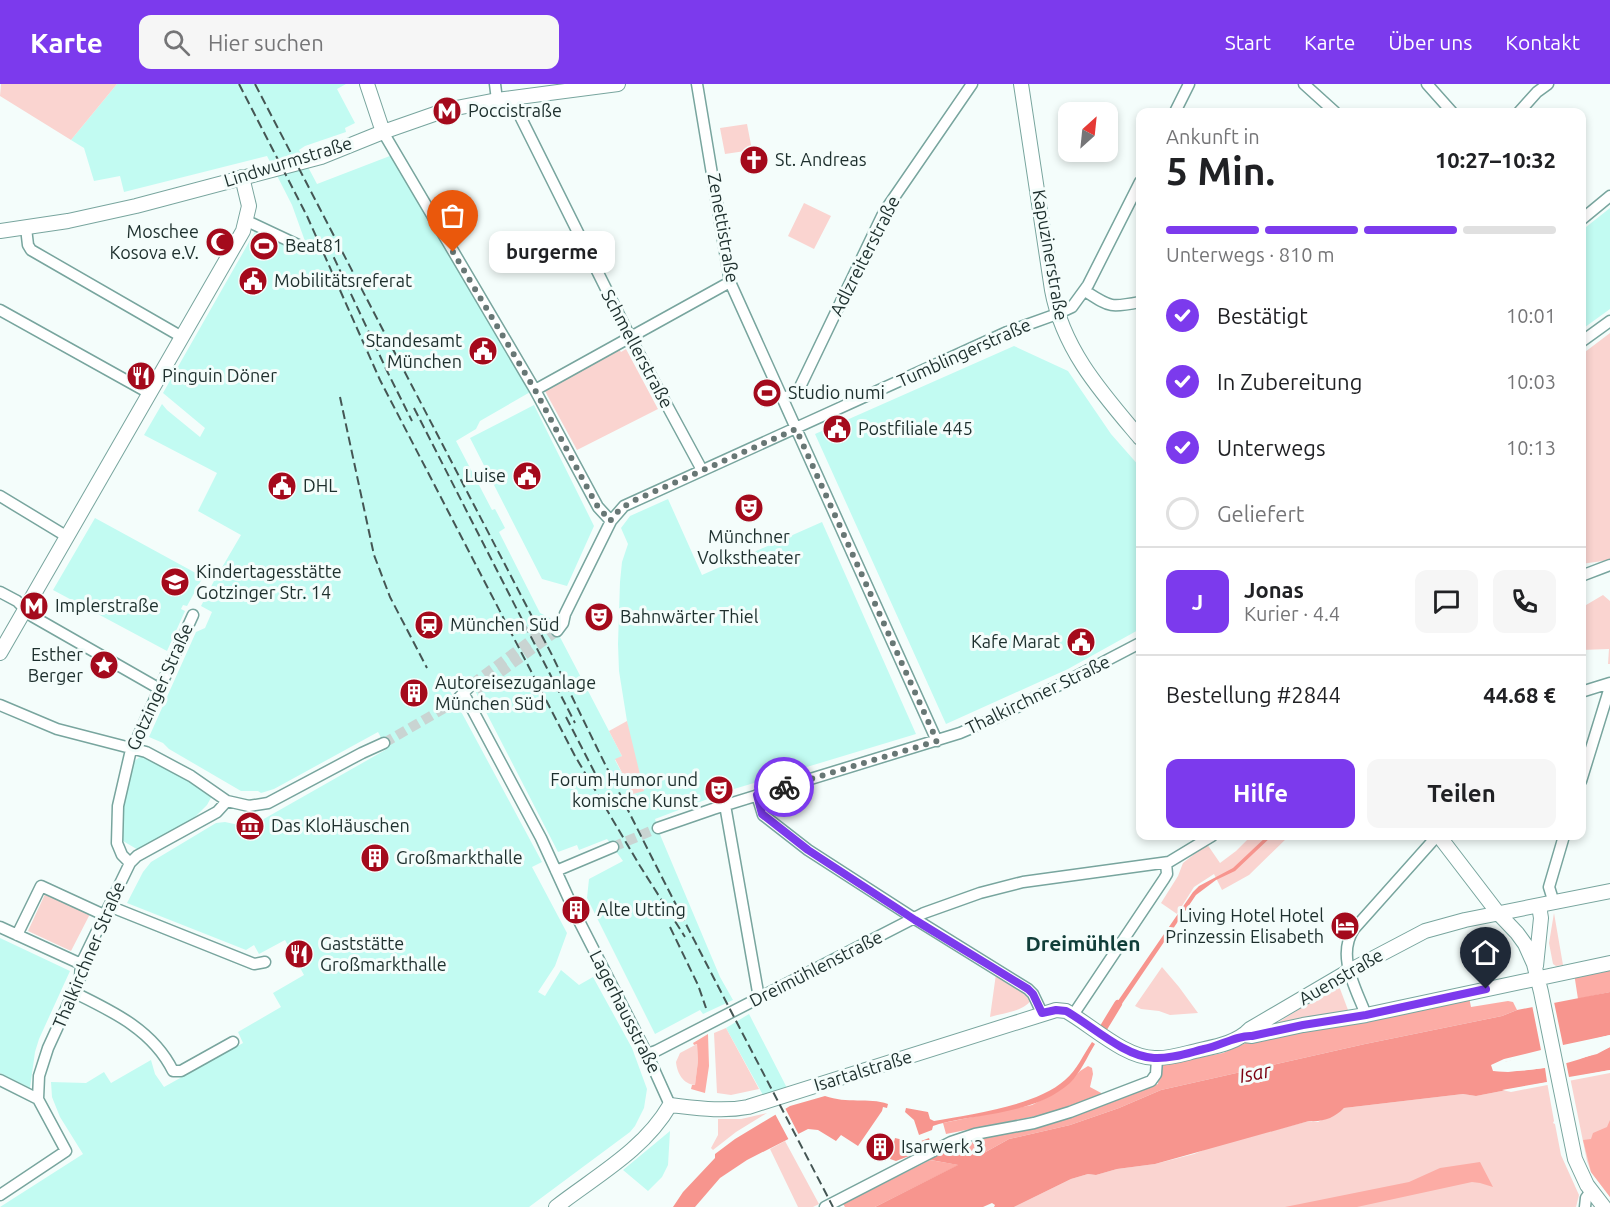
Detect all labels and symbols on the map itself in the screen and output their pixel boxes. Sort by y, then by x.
metro station icon: Poccistraße [431,95,463,127]
place label: Poccistraße [468,100,562,120]
north arrow [1058,102,1118,162]
street label: Lindwurmstraße [221,132,354,190]
church icon: St. Andreas [738,144,770,176]
place label: St. Andreas [775,149,867,169]
street label: Zenettistraße [705,172,743,284]
street label: Kapuzinerstraße [1030,188,1072,322]
pin [427,190,478,252]
street label: Adlzreiterstraße [825,192,903,319]
place label: Moschee Kosova e.V. [109,221,199,262]
mosque icon: Moschee Kosova e.V. [204,226,236,258]
sports icon: Beat81 [248,230,280,262]
callout: burgerme [489,231,615,273]
place label: Beat81 [285,235,343,255]
public building icon: Mobilitätsreferat [237,265,269,297]
place label: Mobilitätsreferat [274,270,412,290]
street label: Schmellerstraße [598,286,678,411]
street label: Tumblingerstraße [894,314,1033,391]
place label: Standesamt München [366,330,462,371]
public building icon: Standesamt München [467,335,499,367]
restaurant icon: Pinguin Döner [125,360,157,392]
place label: Pinguin Döner [162,365,277,385]
sports icon: Studio numi [751,377,783,409]
place label: Studio numi [788,382,885,402]
public building icon: Postfiliale 445 [821,413,853,445]
place label: Postfiliale 445 [858,418,973,438]
public building icon: Luise [511,460,543,492]
place label: Luise [464,465,506,485]
public building icon: DHL [266,470,298,502]
place label: DHL [303,475,337,495]
theatre icon: Münchner Volkstheater [733,492,765,524]
place label: Münchner Volkstheater [697,526,801,567]
place label: Kindertagesstätte Gotzinger Str. 14 [196,561,342,602]
school or university icon: Kindertagesstätte Gotzinger Str. 14 [159,566,191,598]
metro station icon: Implerstraße [18,590,50,622]
place label: Implerstraße [55,595,159,615]
theatre icon: Bahnwärter Thiel [583,601,615,633]
place label: Bahnwärter Thiel [620,606,759,626]
station icon: München Süd [413,609,445,641]
place label: München Süd [450,614,559,634]
street label: Gotzinger Straße [122,620,196,753]
public building icon: Kafe Marat [1065,626,1097,658]
place label: Kafe Marat [971,631,1060,651]
place label: Esther Berger [28,644,83,685]
place icon: Esther Berger [88,649,120,681]
street label: Thalkirchner Straße [962,651,1113,738]
place label: Autoreisezuganlage München Süd [435,672,596,713]
building icon: Autoreisezuganlage München Süd [398,677,430,709]
courier [754,757,814,817]
place label: Forum Humor und komische Kunst [550,769,698,810]
theatre icon: Forum Humor und komische Kunst [703,774,735,806]
museum icon: Das KloHäuschen [234,810,266,842]
place label: Das KloHäuschen [271,815,410,835]
building icon: Großmarkthalle [359,842,391,874]
place label: Großmarkthalle [396,847,523,867]
street label: Thalkirchner Straße [48,878,128,1031]
building icon: Alte Utting [560,894,592,926]
place label: Alte Utting [597,899,686,919]
place label: Living Hotel Hotel Prinzessin Elisabeth [1165,905,1324,946]
hotel icon: Living Hotel Hotel Prinzessin Elisabeth [1329,910,1361,942]
street label: Dreimühlenstraße [746,926,885,1010]
pin [1460,927,1511,989]
district label: Dreimühlen [1025,931,1141,955]
place label: Gaststätte Großmarkthalle [320,933,447,974]
restaurant icon: Gaststätte Großmarkthalle [283,938,315,970]
street label: Auenstraße [1295,944,1386,1008]
street label: Lagerhausstraße [586,947,665,1076]
street label: Isartalstraße [811,1046,914,1094]
water label: Isar [1237,1058,1274,1087]
building icon: Isarwerk 3 [864,1131,896,1163]
place label: Isarwerk 3 [901,1136,984,1156]

